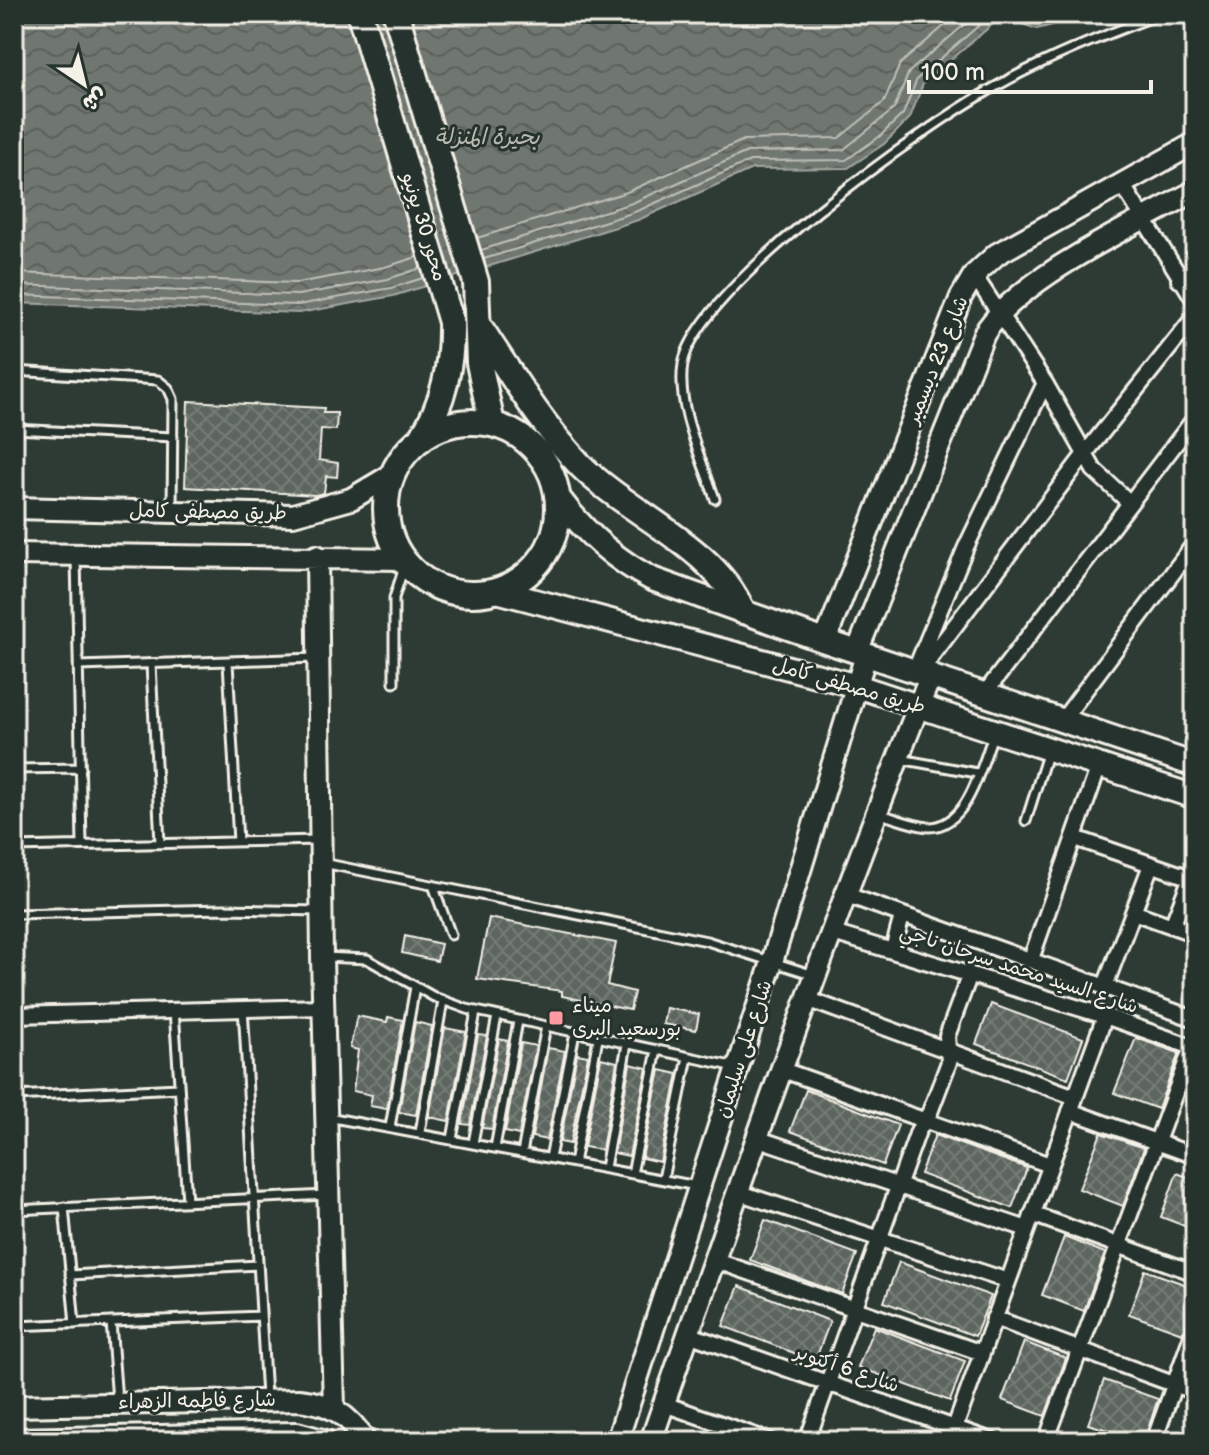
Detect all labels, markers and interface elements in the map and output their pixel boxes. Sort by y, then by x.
north arrow [44,44,124,124]
scale bar [909,44,1151,94]
text: 100 m [921,58,985,87]
text: ش [77,81,112,117]
water label: بحيرة المنزلة [435,124,540,151]
street label: محور 30 يونيو [396,169,452,284]
street label: شارع 23 ديسمبر [900,293,974,430]
street label: طريق مصطفى كامل [129,499,287,525]
street label: طريق مصطفى كامل [770,653,928,719]
street label: شارع السيد محمد سرحان ناجي [895,919,1141,1024]
street label: شارع على سليمان [710,977,779,1121]
place label: ميناء بورسعيد البرى [572,994,681,1042]
marker: ميناء بورسعيد البرى [547,1009,565,1027]
street label: شارع 6 أكتوبر [789,1339,902,1399]
street label: شارع فاطمه الزهراء [118,1388,276,1415]

